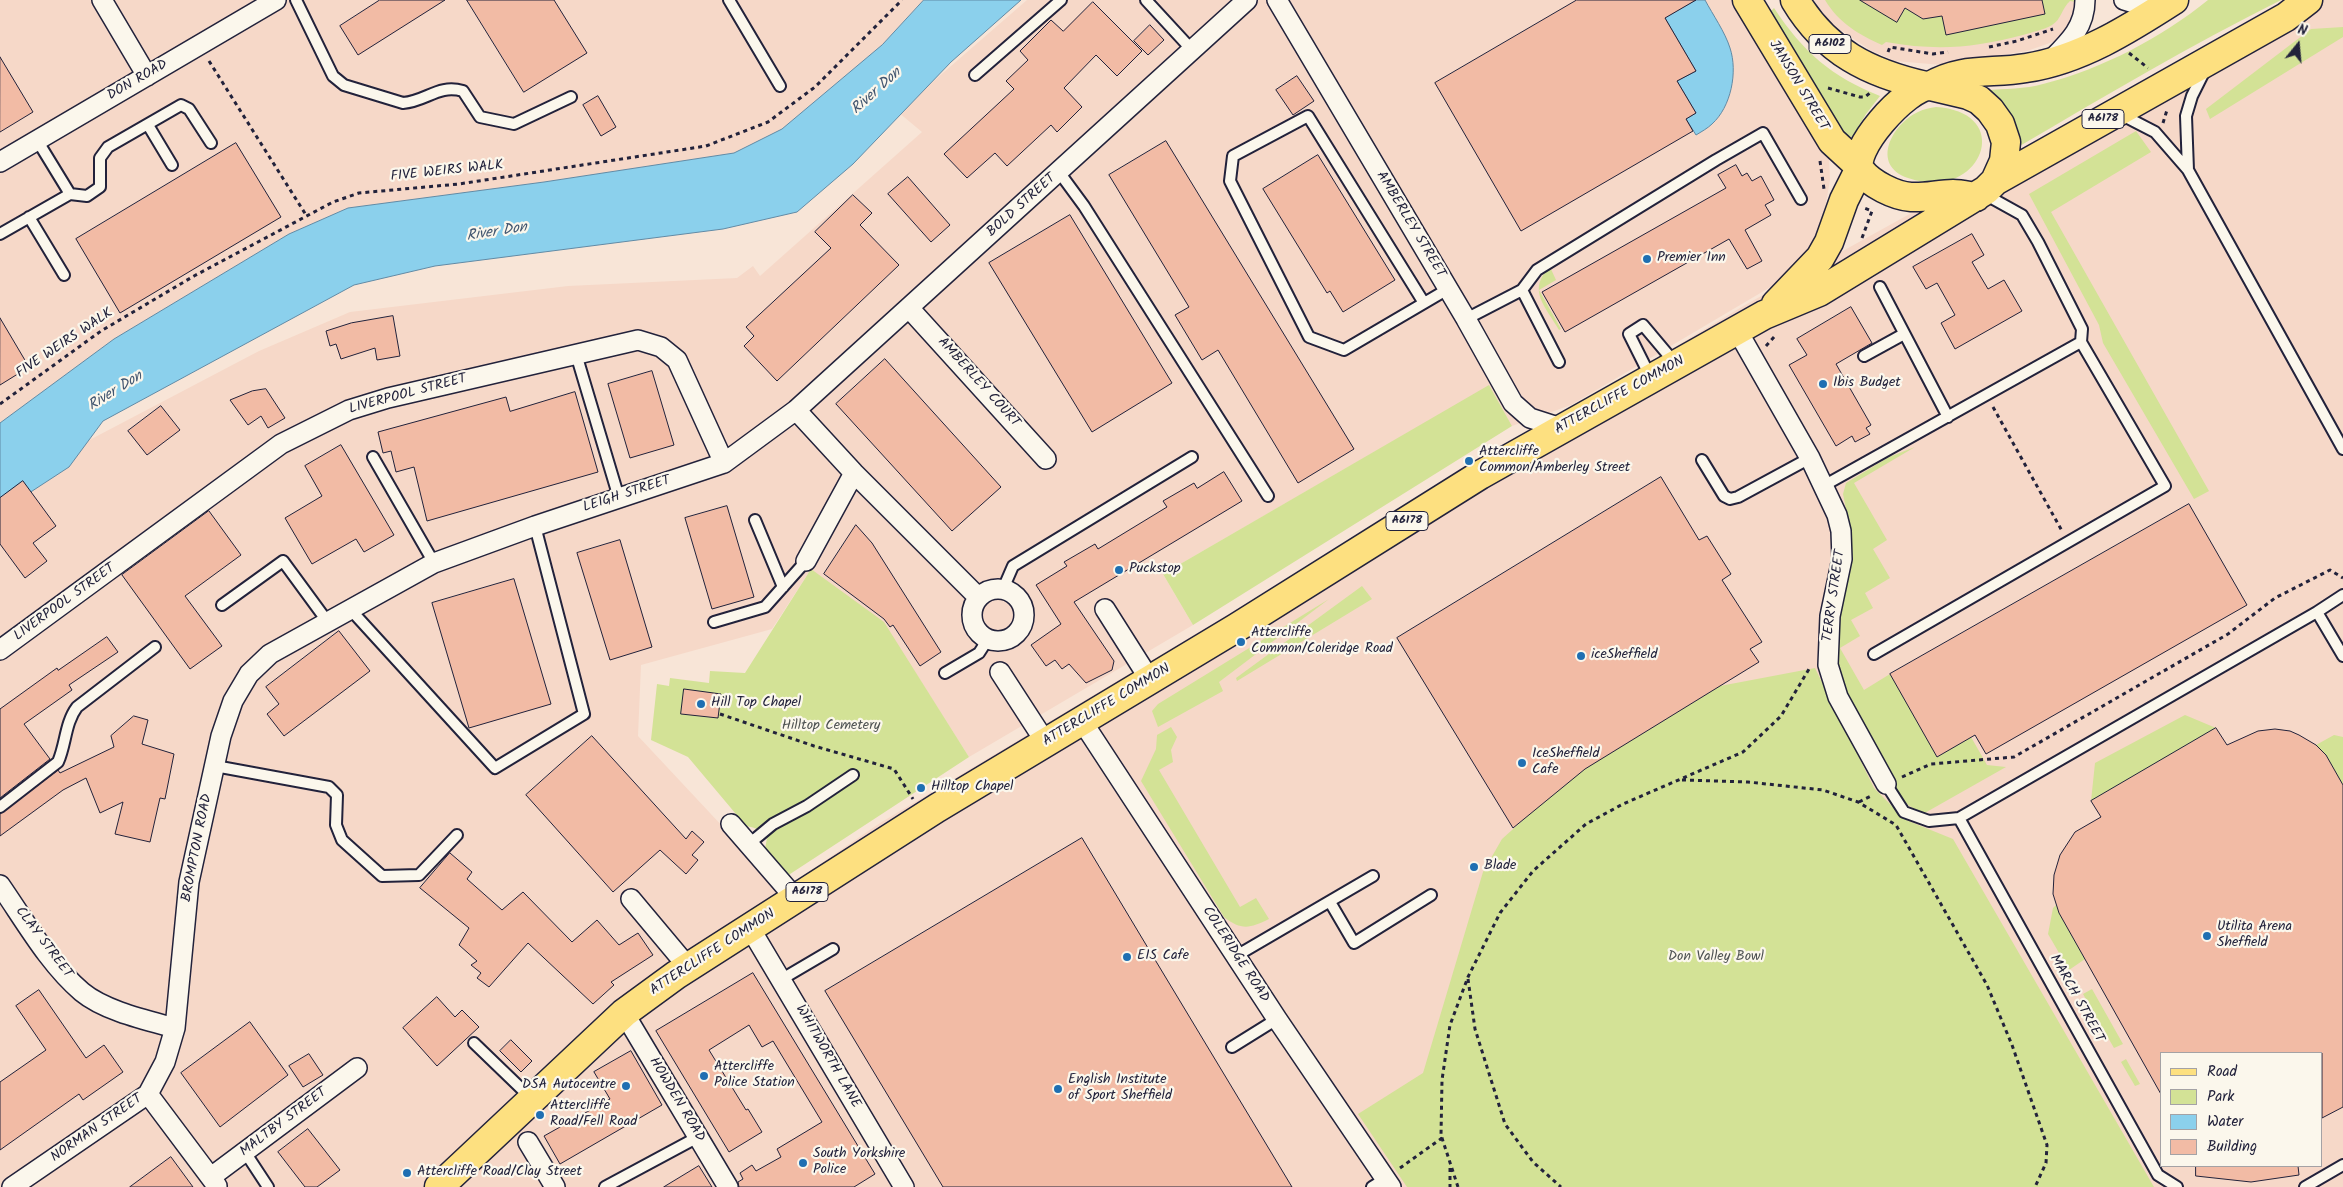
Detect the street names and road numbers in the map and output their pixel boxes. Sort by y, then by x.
road number: A6102 [1809,34,1851,54]
street label: JANSON STREET [1764,38,1832,134]
street label: DON ROAD [105,57,171,105]
road number: A6178 [2082,110,2124,128]
street label: FIVE WEIRS WALK [390,158,504,186]
street label: AMBERLEY STREET [1372,169,1448,281]
street label: BOLD STREET [984,171,1060,241]
street label: FIVE WEIRS WALK [13,305,117,383]
street label: AMBERLEY COURT [933,335,1023,431]
street label: ATTERCLIFFE COMMON [1552,353,1688,439]
street label: LIVERPOOL STREET [347,371,469,419]
street label: LEIGH STREET [581,473,673,517]
road number: A6178 [1386,512,1428,530]
street label: TERRY STREET [1820,549,1850,643]
street label: LIVERPOOL STREET [11,561,119,645]
street label: ATTERCLIFFE COMMON [1040,661,1174,751]
street label: BROMPTON ROAD [179,793,217,903]
road number: A6178 [786,882,828,902]
street label: CLAY STREET [11,904,75,982]
street label: COLERIDGE ROAD [1198,904,1272,1006]
street label: ATTERCLIFFE COMMON [647,906,779,1000]
street label: MARCH STREET [2045,952,2107,1046]
street label: WHITWORTH LANE [791,1002,863,1112]
street label: HOWDEN ROAD [644,1055,708,1145]
street label: MALTBY STREET [237,1085,331,1161]
street label: NORMAN STREET [48,1091,146,1167]

